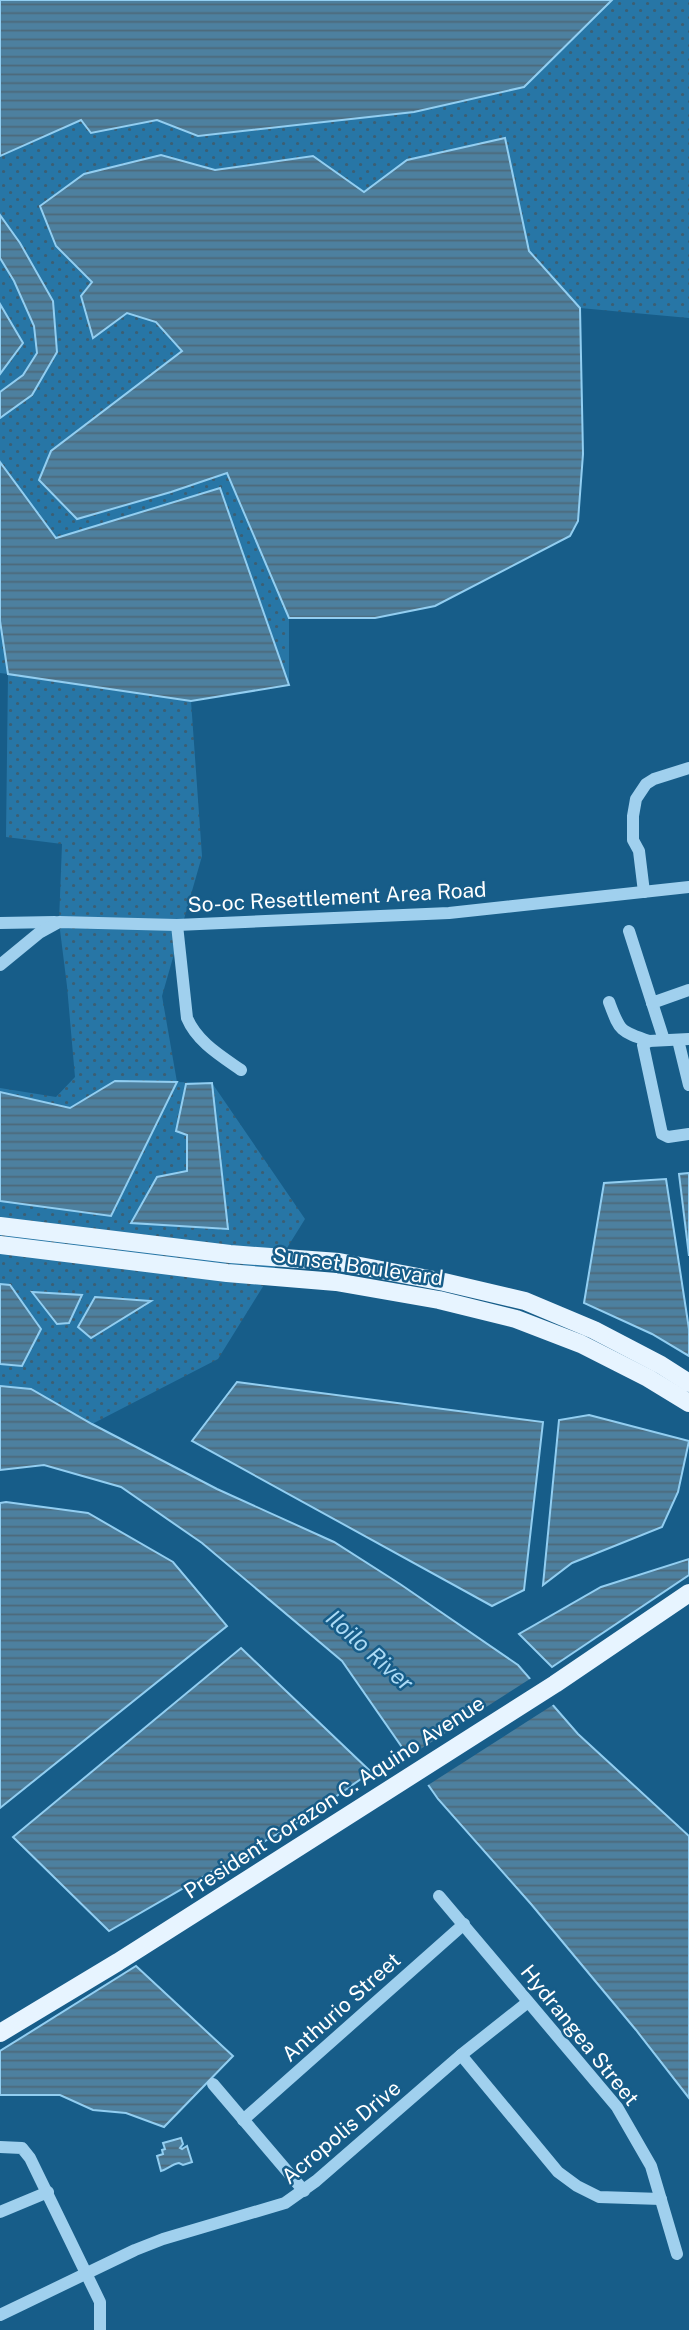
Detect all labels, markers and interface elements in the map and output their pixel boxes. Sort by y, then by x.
street label: So-oc Resettlement Area Road [187,877,487,917]
street label: Sunset Boulevard [271,1242,445,1290]
water label: Iloilo River [321,1604,419,1696]
street label: President Corazon C. Aquino Avenue [179,1690,489,1904]
street label: Anthurio Street [277,1947,405,2067]
street label: Hydrangea Street [516,1960,644,2110]
street label: Acropolis Drive [276,2075,406,2189]

